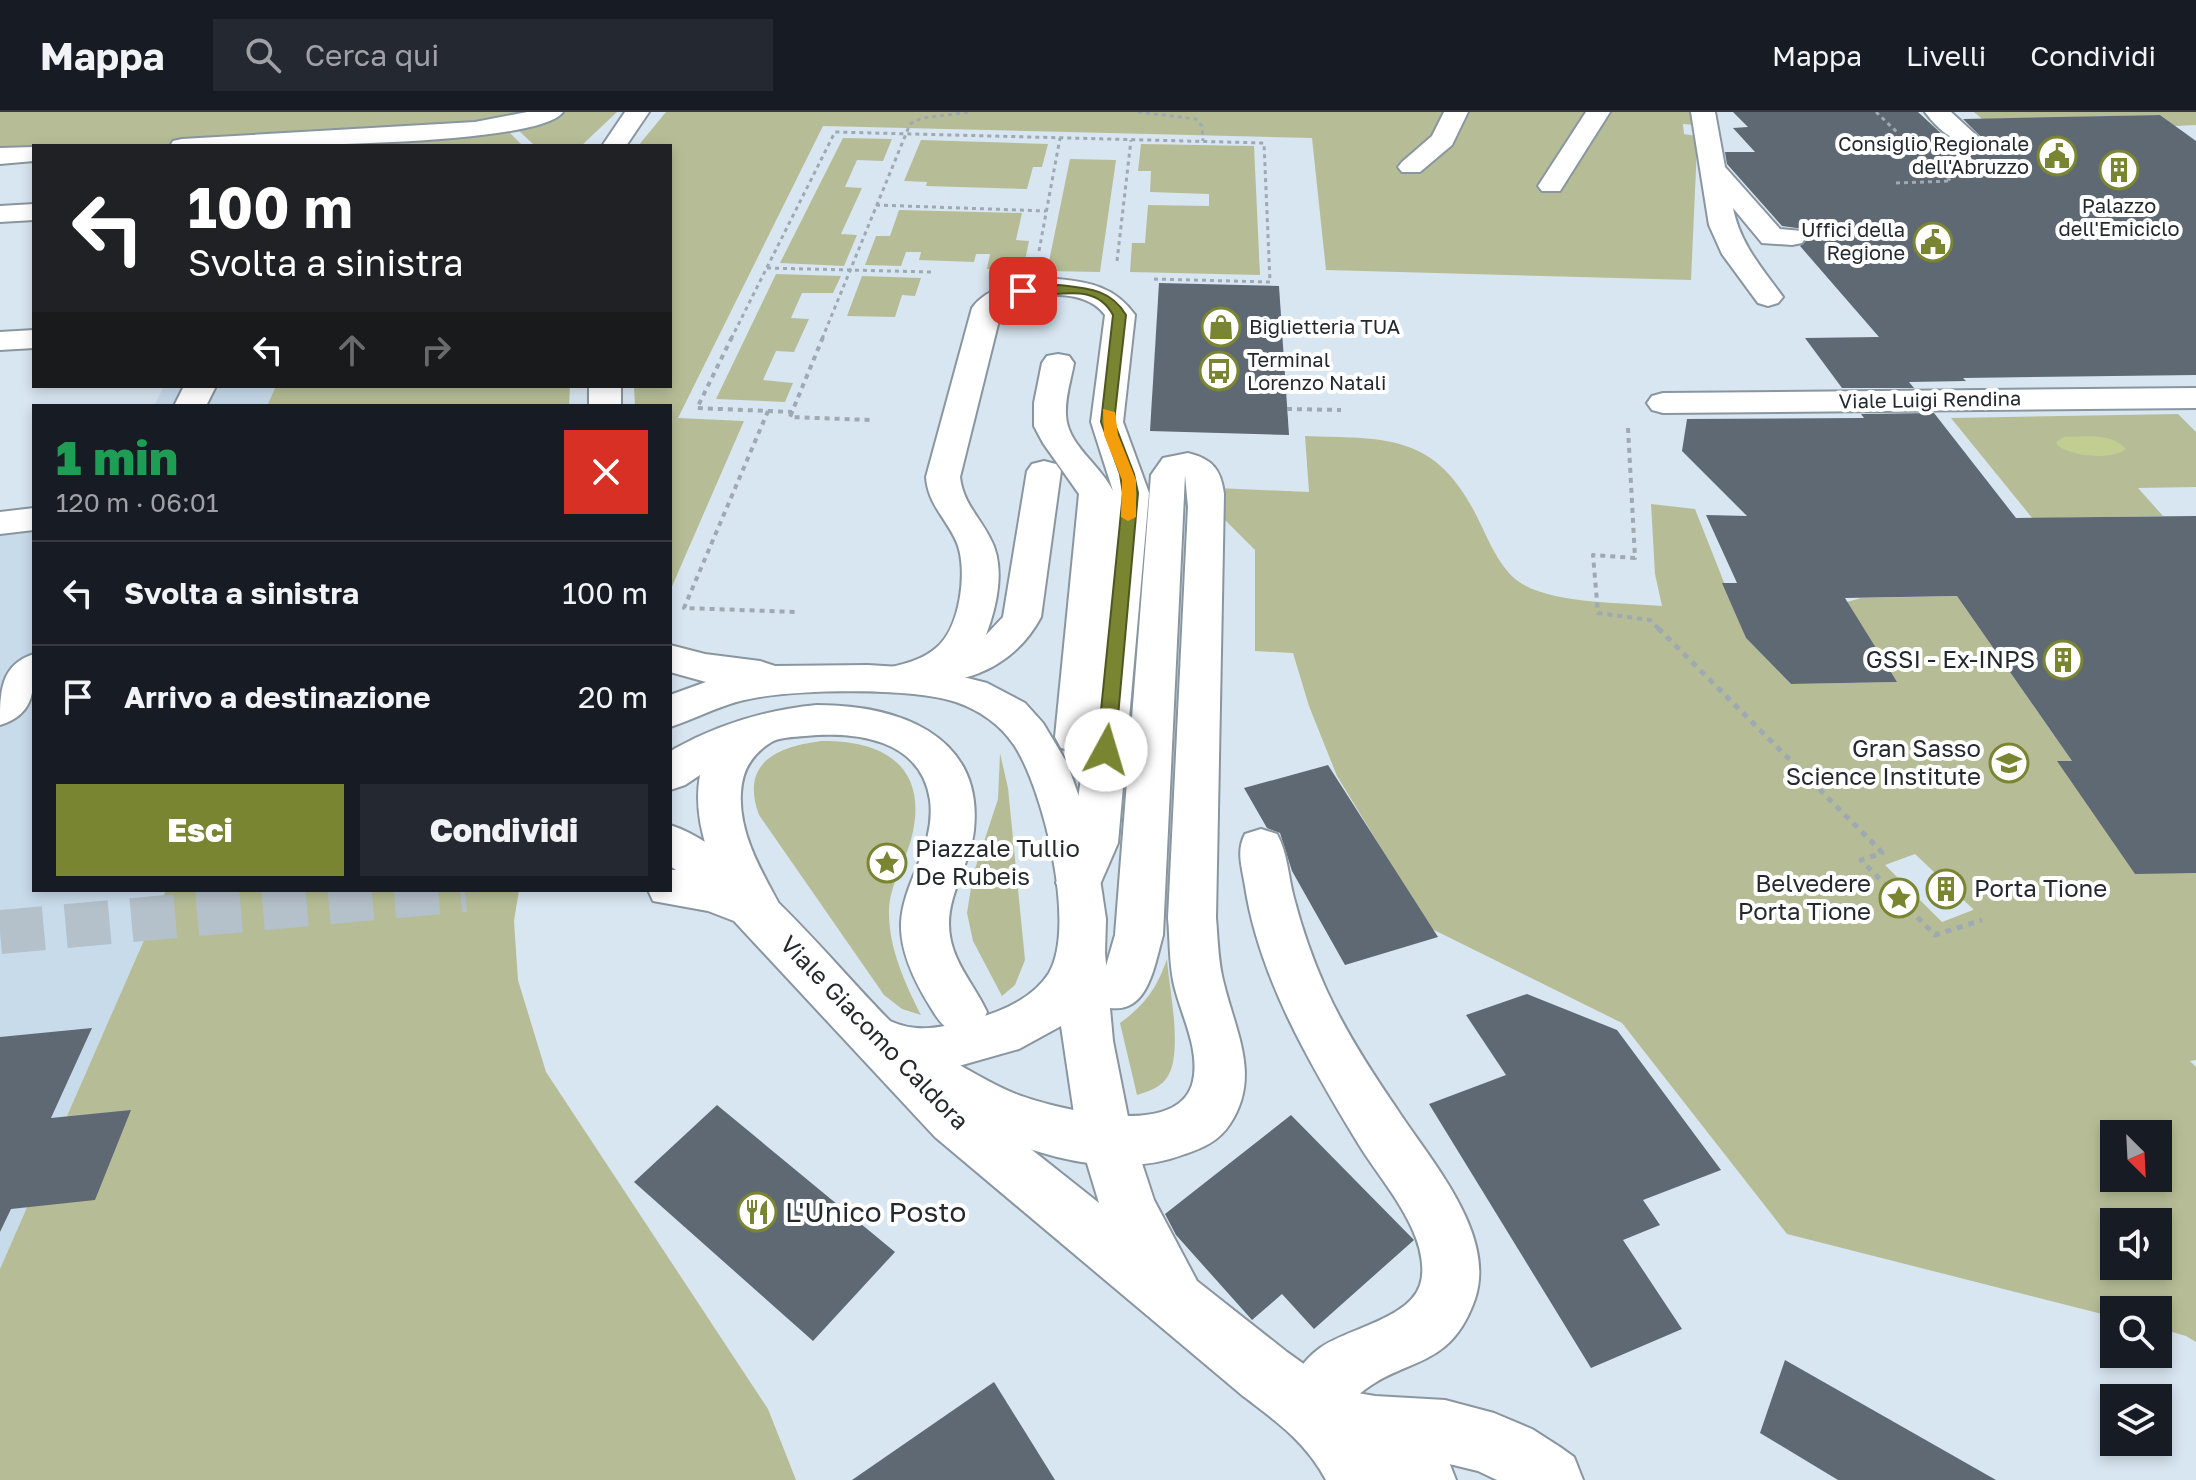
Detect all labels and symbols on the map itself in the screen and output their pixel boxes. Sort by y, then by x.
place label: Consiglio Regionale dell'Abruzzo [1838,131,2029,178]
public building icon: Consiglio Regionale dell'Abruzzo [2036,135,2078,177]
building icon: Palazzo dell'Emiciclo [2098,149,2140,191]
place label: Palazzo dell'Emiciclo [2059,193,2179,240]
place label: Uffici della Regione [1801,217,1905,264]
public building icon: Uffici della Regione [1912,221,1954,263]
pin [989,257,1057,325]
shop icon: Biglietteria TUA [1200,306,1242,348]
place label: Biglietteria TUA [1249,314,1400,338]
place label: Terminal Lorenzo Natali [1247,347,1386,394]
bus stop icon: Terminal Lorenzo Natali [1198,350,1240,392]
street label: Viale Luigi Rendina [1839,385,2021,413]
building icon: GSSI - Ex-INPS [2042,639,2084,681]
place label: GSSI - Ex-INPS [1866,644,2035,673]
position arrow [1064,708,1148,792]
place label: Gran Sasso Science Institute [1786,733,1981,790]
school or university icon: Gran Sasso Science Institute [1988,742,2030,784]
place label: Piazzale Tullio De Rubeis [915,833,1080,890]
place icon: Piazzale Tullio De Rubeis [866,842,908,884]
place label: Belvedere Porta Tione [1738,868,1871,925]
building icon: Porta Tione [1925,868,1967,910]
place label: Porta Tione [1974,873,2107,902]
place icon: Belvedere Porta Tione [1878,877,1920,919]
street label: Viale Giacomo Caldora [775,929,975,1135]
north arrow [2100,1120,2172,1192]
restaurant icon: L'Unico Posto [736,1191,778,1233]
place label: L'Unico Posto [785,1195,966,1228]

